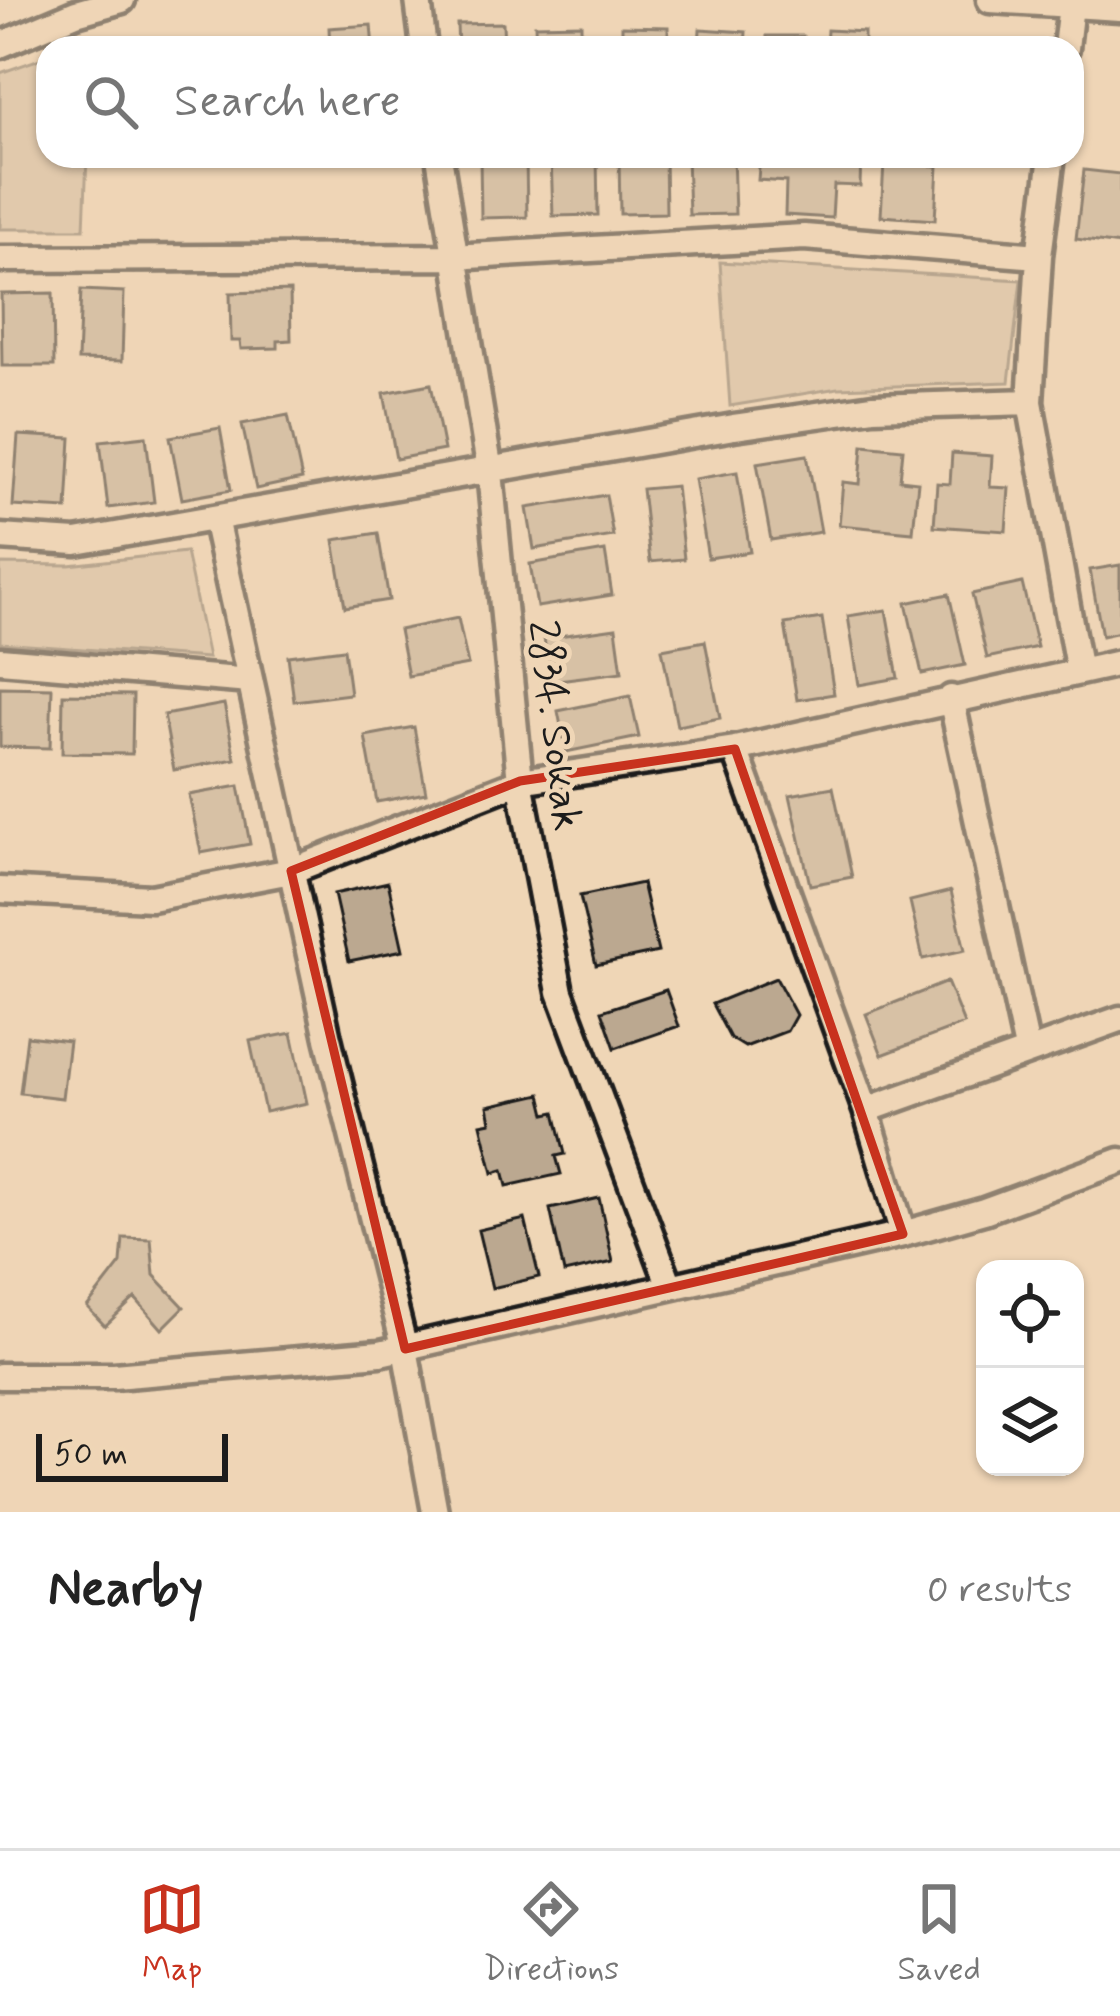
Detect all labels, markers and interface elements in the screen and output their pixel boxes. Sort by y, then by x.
search box [36,36,1084,168]
icon: search [78,69,144,135]
text: Search here [174,73,401,132]
street label: 2834. Sokak [513,617,594,834]
map controls [976,1260,1084,1476]
button: locate [976,1260,1084,1368]
button: layers [976,1368,1084,1476]
scale bar [36,1428,228,1481]
text: 50 m [54,1433,128,1477]
text: Nearby [48,1557,203,1623]
text: 0 results [927,1565,1072,1616]
tab: Map [139,1876,205,1992]
tab: Directions [483,1876,619,1992]
tab: Saved [897,1876,981,1992]

